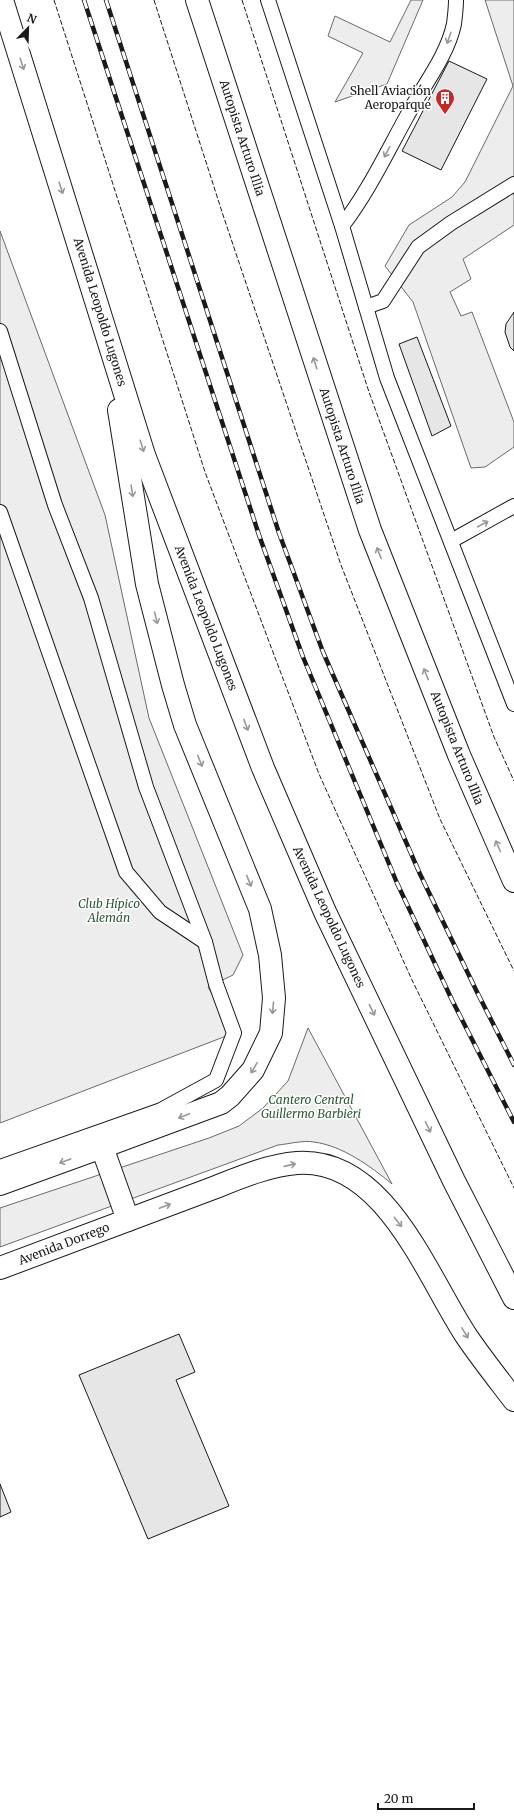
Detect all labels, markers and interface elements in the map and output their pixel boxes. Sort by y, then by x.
north arrow [8,8,48,48]
text: N [25,11,39,27]
one-way arrow [445,32,453,44]
one-way arrow [19,57,26,70]
street label: Autopista Arturo Illia [216,77,269,198]
place label: Shell Aviación Aeroparque [350,83,431,112]
building icon: Shell Aviación Aeroparque [434,87,456,115]
one-way arrow [383,146,391,158]
one-way arrow [58,181,66,193]
street label: Avenida Leopoldo Lugones [70,235,130,388]
one-way arrow [311,358,319,370]
street label: Autopista Arturo Illia [316,385,369,506]
one-way arrow [139,439,146,452]
one-way arrow [128,484,136,497]
one-way arrow [477,520,489,528]
street label: Avenida Leopoldo Lugones [171,542,241,693]
one-way arrow [374,548,382,560]
one-way arrow [153,612,160,625]
one-way arrow [422,669,430,681]
street label: Autopista Arturo Illia [427,688,487,807]
one-way arrow [243,718,251,730]
one-way arrow [196,754,204,766]
one-way arrow [494,840,501,852]
street label: Avenida Leopoldo Lugones [290,843,369,990]
one-way arrow [245,875,253,887]
park label: Club Hípico Alemán [78,896,140,925]
one-way arrow [269,1001,276,1014]
one-way arrow [369,1004,376,1016]
one-way arrow [249,1062,258,1073]
park label: Cantero Central Guillermo Barbieri [261,1092,362,1121]
one-way arrow [178,1113,190,1121]
one-way arrow [425,1121,432,1133]
one-way arrow [60,1157,72,1165]
one-way arrow [283,1160,296,1168]
one-way arrow [158,1202,171,1209]
one-way arrow [394,1216,403,1227]
street label: Avenida Dorrego [15,1219,111,1268]
one-way arrow [461,1327,469,1339]
scale bar [378,1785,474,1811]
text: 20 m [384,1791,413,1806]

